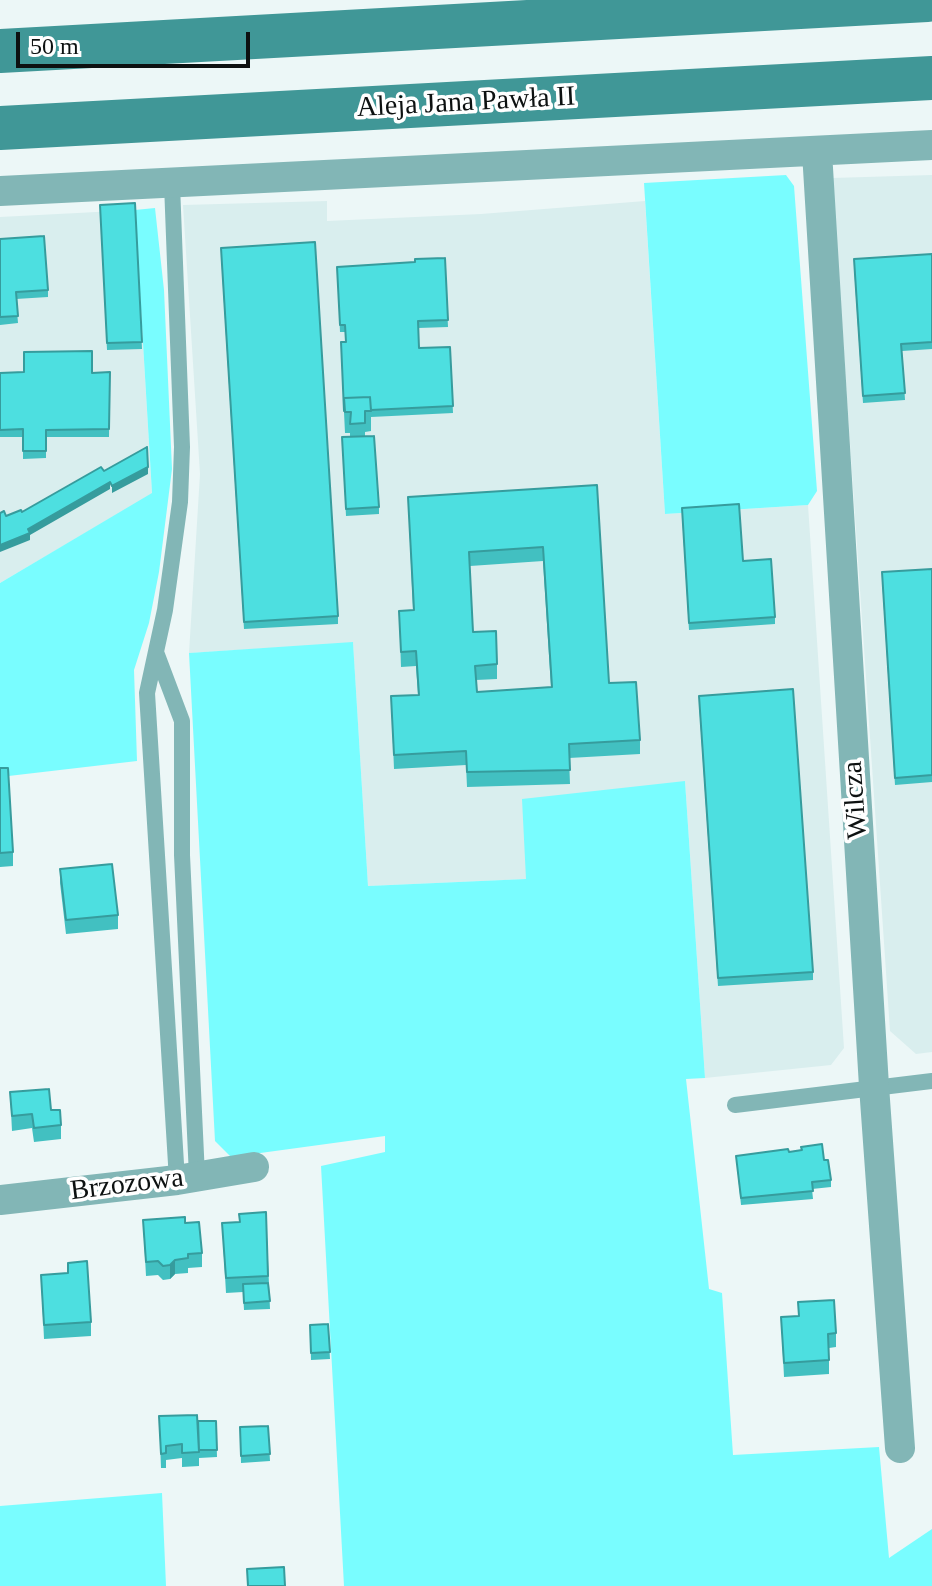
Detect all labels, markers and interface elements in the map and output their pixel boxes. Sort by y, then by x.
scale bar [20,16,254,66]
text: 50 m [30,33,79,59]
street label: Aleja Jana Pawła II [356,81,576,125]
street label: Wilcza [837,760,875,840]
street label: Brzozowa [69,1161,185,1209]

